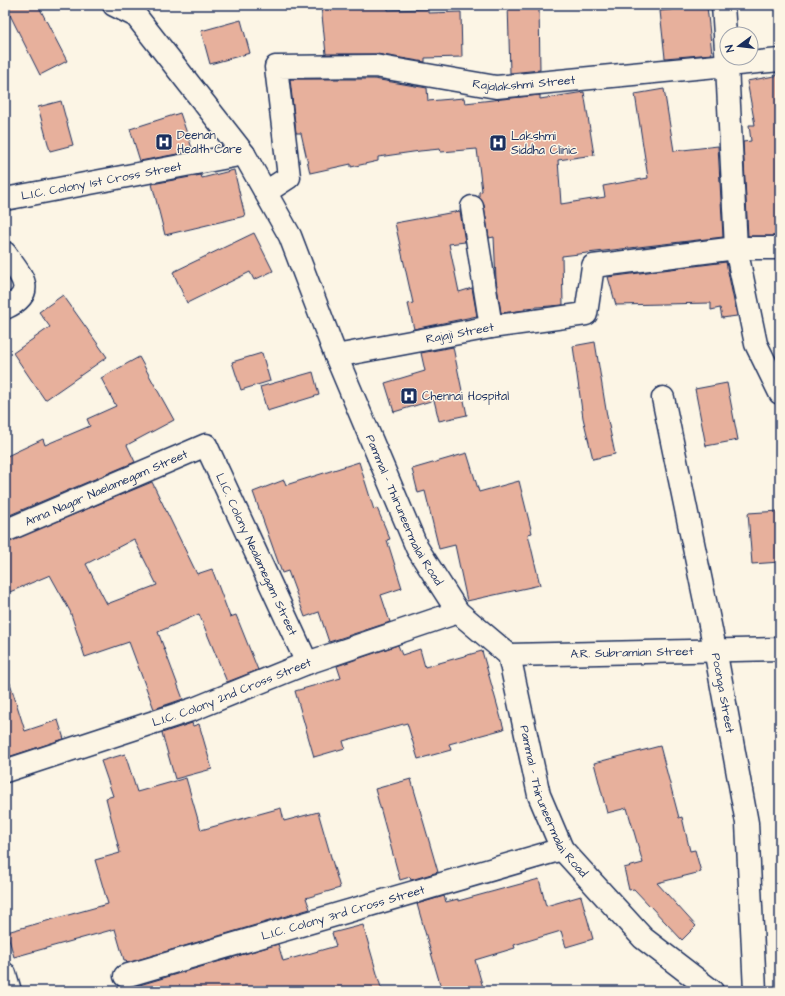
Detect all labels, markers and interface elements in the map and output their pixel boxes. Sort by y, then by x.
north arrow [719,26,759,66]
text: N [722,43,738,54]
street label: Rajalakshmi Street [471,71,576,96]
place label: Deenan Health Care [177,127,243,158]
place label: Lakshmi Siddha Clinic [511,128,578,159]
hospital icon: Deenan Health Care [154,132,174,152]
hospital icon: Lakshmi Siddha Clinic [488,133,508,153]
street label: L.I.C. Colony 1st Cross Street [20,157,183,204]
street label: Rajaji Street [424,318,495,348]
hospital icon: Chennai Hospital [399,386,419,406]
place label: Chennai Hospital [422,388,509,405]
street label: Pammal - Thiruneermalai Road [362,432,447,589]
street label: Anna Nagar Naelamegam Street [22,445,190,530]
street label: L.I.C. Colony Nealamegam Street [212,470,302,638]
street label: A.R. Subramian Street [570,642,694,662]
street label: Poonga Street [707,651,739,735]
street label: L.I.C. Colony 2nd Cross Street [150,654,313,731]
street label: Pammal - Thiruneermalai Road [516,724,592,881]
street label: L.I.C. Colony 3rd Cross Street [259,881,427,944]

